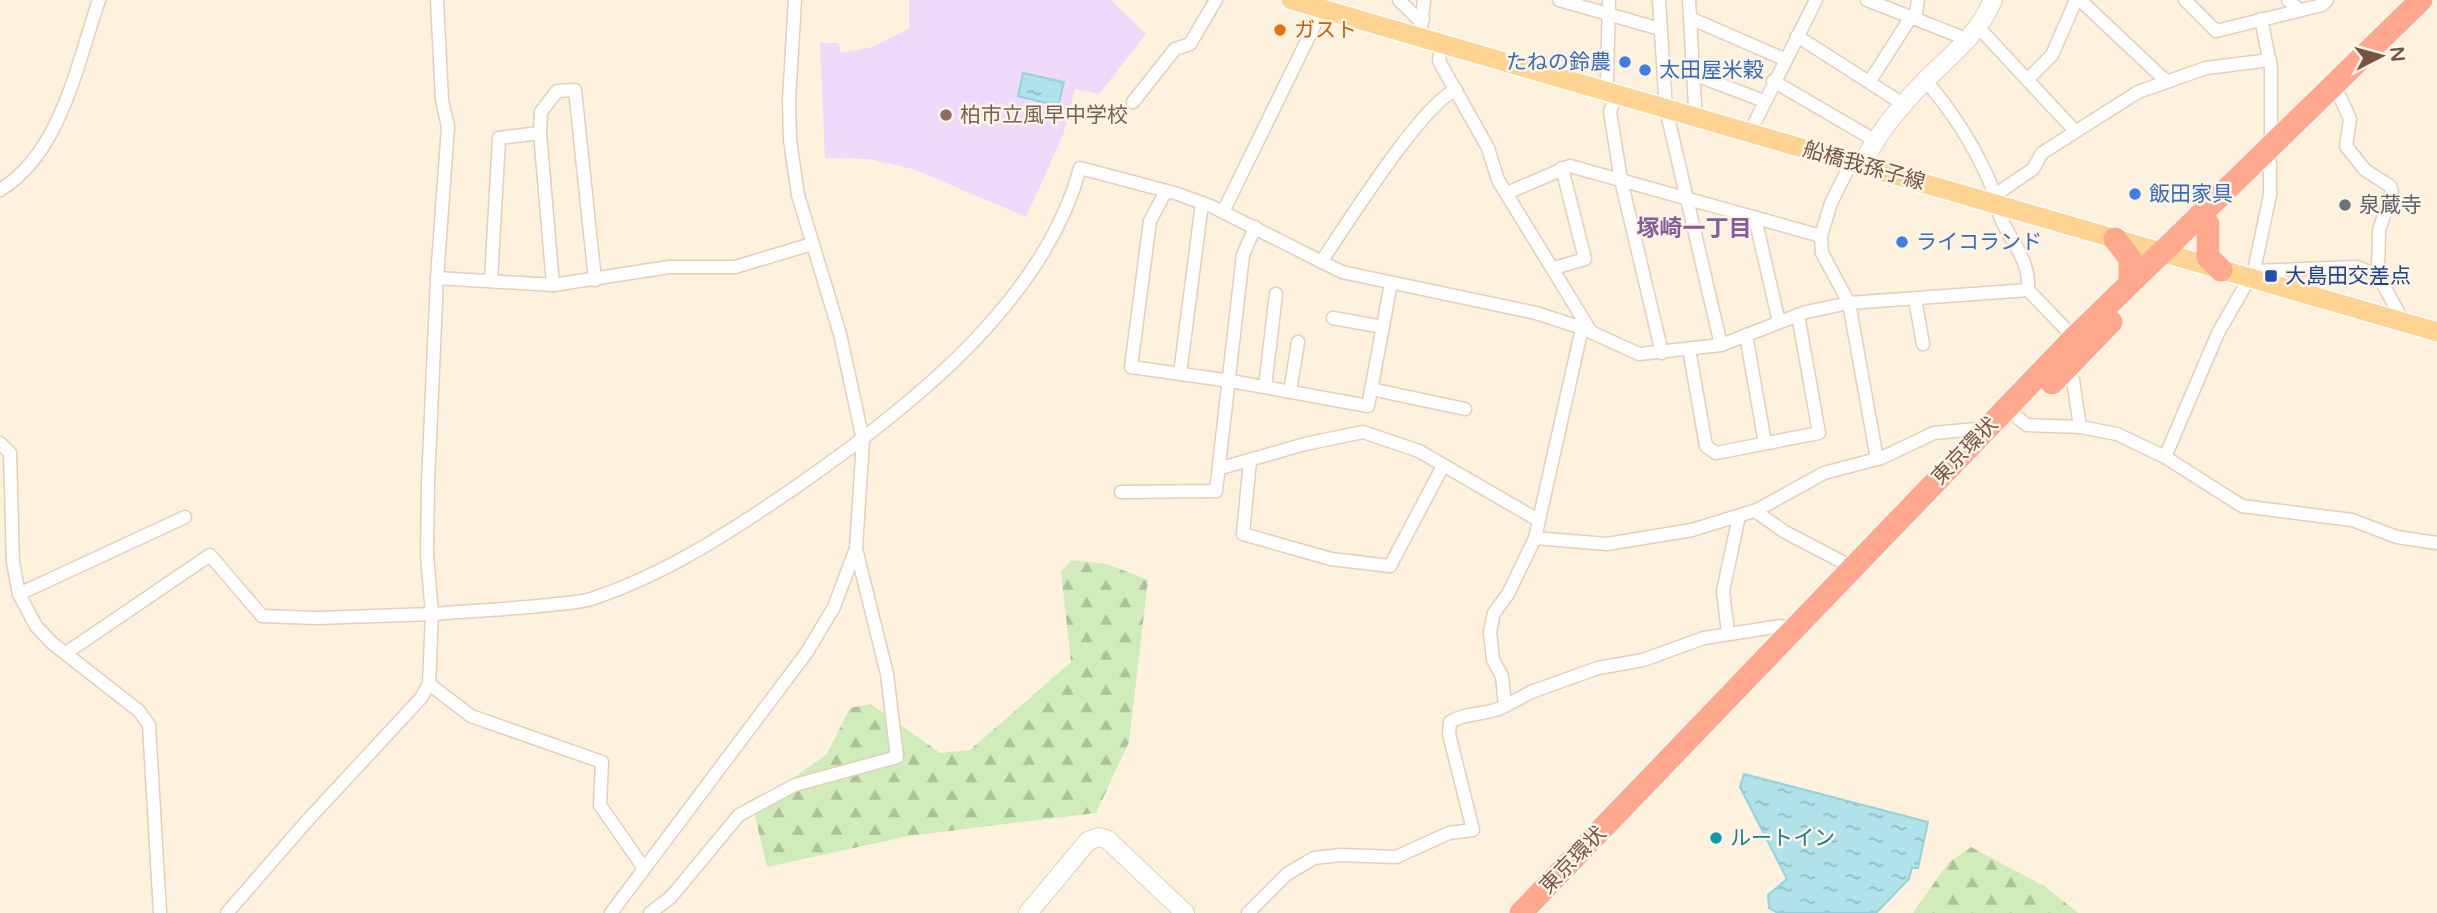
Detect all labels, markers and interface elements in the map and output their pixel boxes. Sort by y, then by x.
place label: ガスト [1294,18,1357,43]
north arrow [2346,21,2416,91]
marker: ガスト [1272,22,1288,38]
text: N [2385,46,2409,63]
place label: たねの鈴農 [1506,50,1611,75]
marker: たねの鈴農 [1617,54,1633,70]
place label: 太田屋米穀 [1659,58,1764,83]
marker: 太田屋米穀 [1637,62,1653,78]
place label: 柏市立風早中学校 [960,103,1128,128]
marker: 柏市立風早中学校 [938,107,954,123]
street label: 船橋我孫子線 [1800,137,1928,195]
place label: 飯田家具 [2149,182,2233,207]
marker: 飯田家具 [2127,186,2143,202]
place label: 泉蔵寺 [2359,193,2422,218]
marker: 泉蔵寺 [2337,197,2353,213]
district label: 塚崎一丁目 [1637,215,1752,243]
place label: ライコランド [1916,230,2042,255]
marker: ライコランド [1894,234,1910,250]
place label: 大島田交差点 [2285,264,2411,289]
marker: 大島田交差点 [2263,268,2279,284]
street label: 東京環状 [1927,412,2003,490]
street label: 東京環状 [1535,821,1611,899]
place label: ルートイン [1730,826,1835,851]
marker: ルートイン [1708,830,1724,846]

